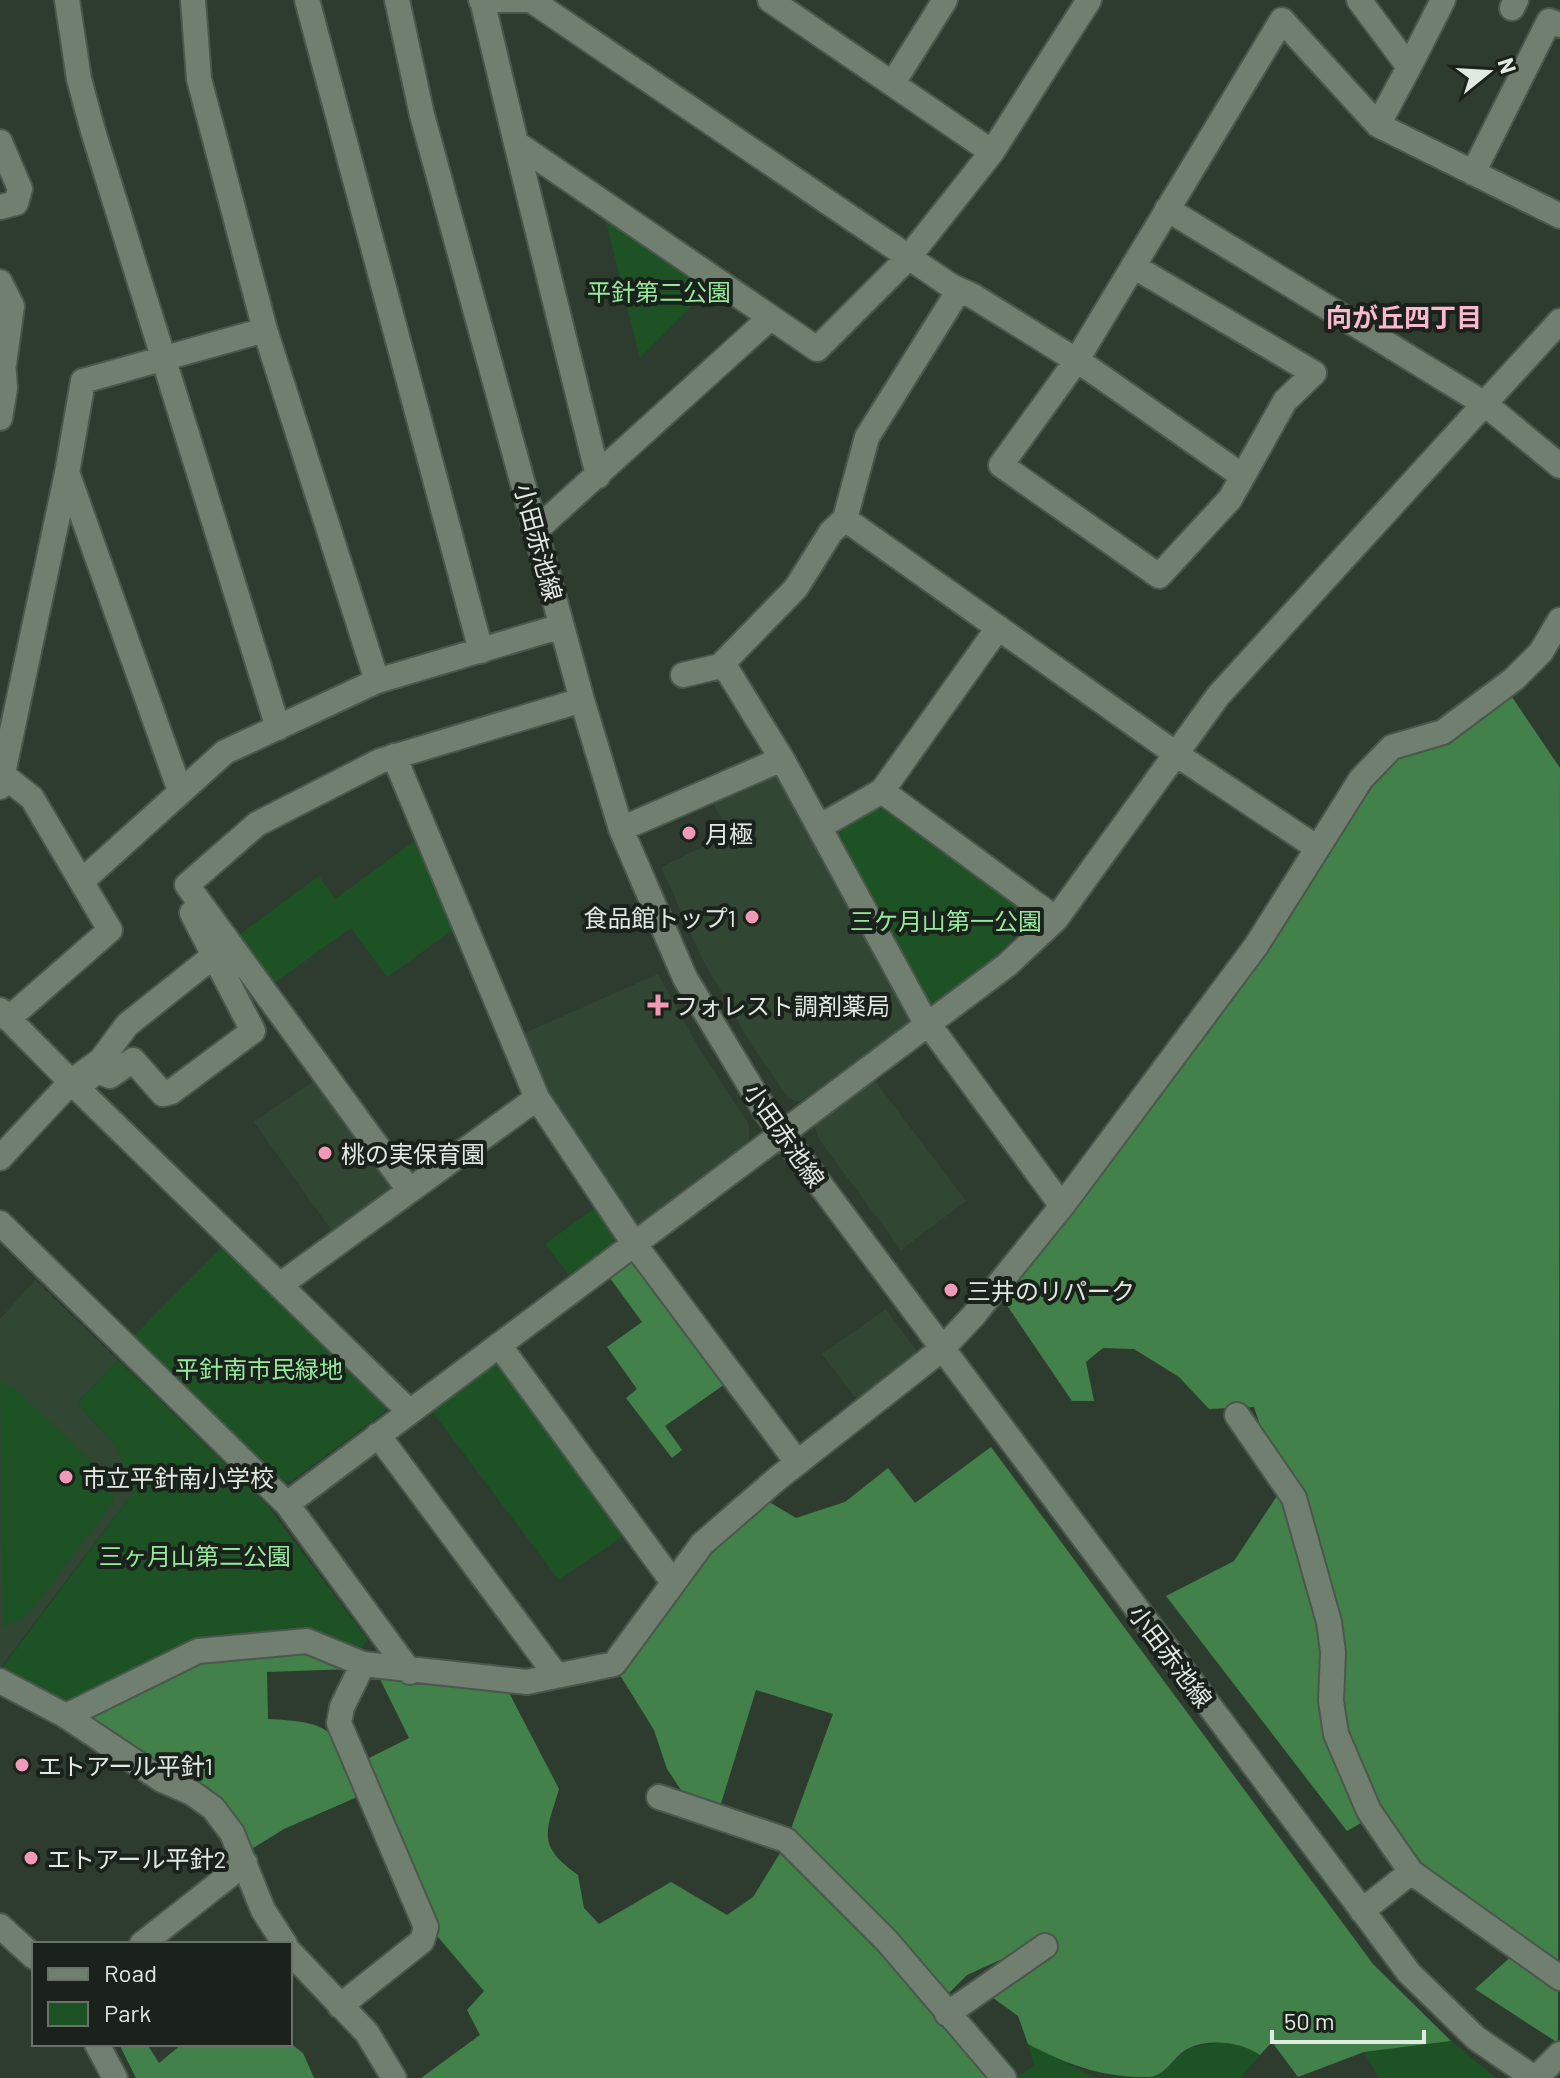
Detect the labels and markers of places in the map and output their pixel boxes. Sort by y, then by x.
place label: 月極 [705,819,753,848]
marker: 月極 [680,824,698,842]
place label: 食品館トップ1 [584,903,736,932]
marker: 食品館トップ1 [743,908,761,926]
place label: フォレスト調剤薬局 [674,991,890,1020]
marker: フォレスト調剤薬局 [649,996,667,1014]
place label: 桃の実保育園 [341,1139,485,1168]
marker: 桃の実保育園 [316,1144,334,1162]
place label: 三井のリパーク [967,1276,1135,1305]
marker: 三井のリパーク [942,1281,960,1299]
place label: 市立平針南小学校 [82,1463,274,1492]
marker: 市立平針南小学校 [57,1468,75,1486]
place label: エトアール平針1 [38,1751,213,1780]
marker: エトアール平針1 [13,1756,31,1774]
place label: エトアール平針2 [47,1844,226,1873]
marker: エトアール平針2 [22,1849,40,1867]

